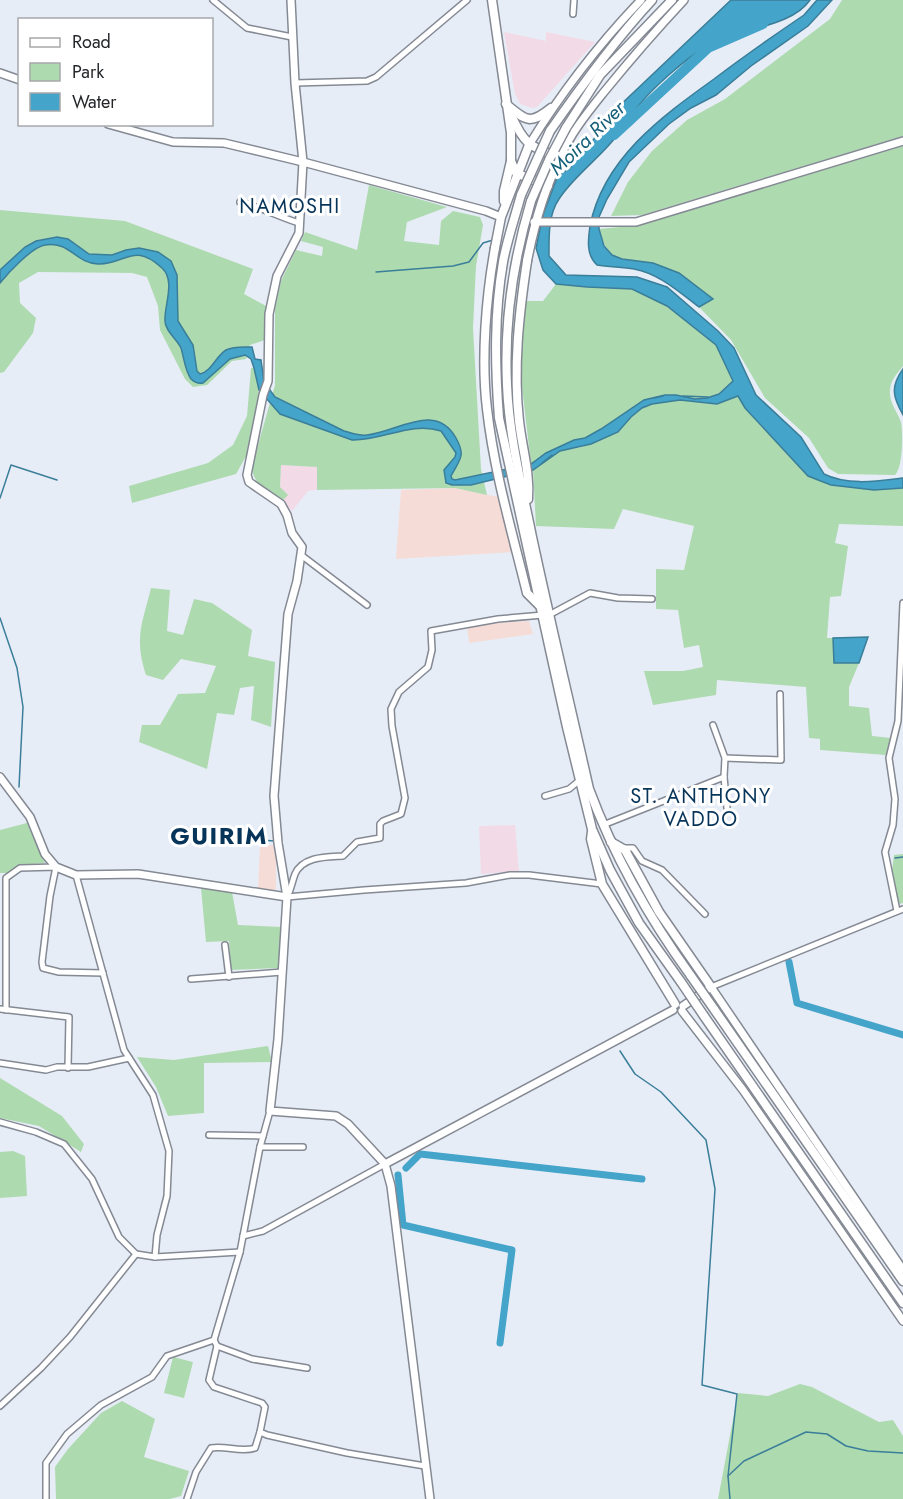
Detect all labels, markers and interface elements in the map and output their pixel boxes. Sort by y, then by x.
legend [18,18,213,126]
text: Road [72,29,111,55]
text: Park [72,59,104,85]
text: Water [72,89,117,115]
water label: Moira River [543,94,633,182]
district label: NAMOSHI [239,192,341,221]
district label: ST. ANTHONY VADDO [630,782,772,834]
district label: GUIRIM [170,818,268,853]

